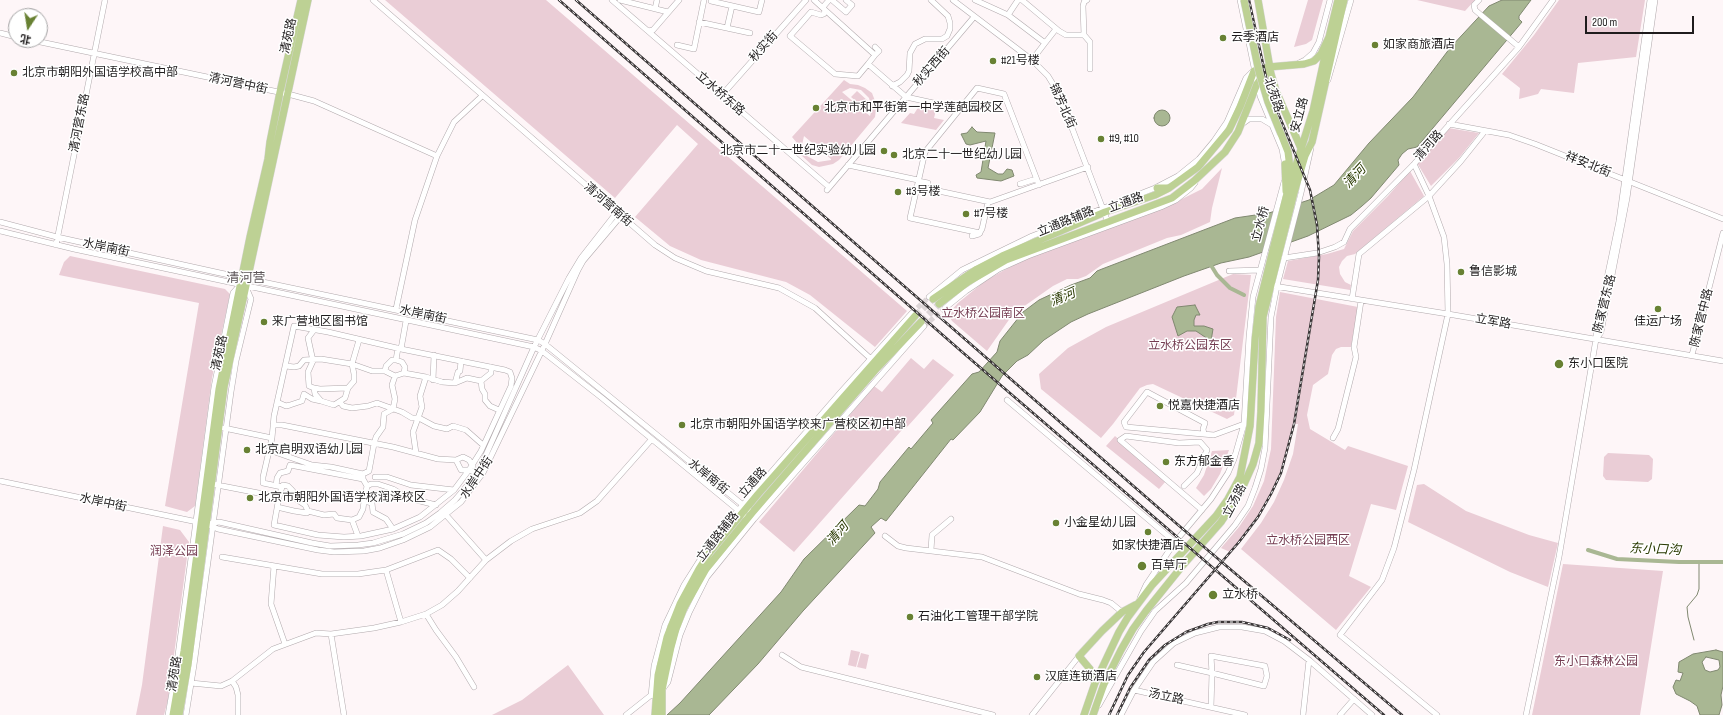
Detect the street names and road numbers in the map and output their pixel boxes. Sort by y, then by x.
street label: 清苑路 [278,17,300,55]
street label: 秋实街 [747,29,781,65]
street label: 秋实西街 [911,44,953,90]
street label: 立水桥东路 [693,69,747,119]
street label: 清河营中街 [207,71,269,97]
street label: 北苑路 [1260,76,1286,114]
street label: 锦芳北街 [1046,81,1078,131]
street label: 清河营东路 [67,92,93,154]
street label: 安立路 [1288,96,1312,134]
street label: 清河路 [1412,128,1446,164]
street label: 祥安北街 [1563,149,1613,181]
street label: 清河营南街 [581,180,635,230]
street label: 立通路 [1107,190,1145,216]
street label: 立通路辅路 [1035,204,1097,240]
street label: 立水桥 [1249,205,1273,243]
street label: 水岸南街 [81,236,131,260]
street label: 陈家营东路 [1591,273,1619,335]
street label: 陈家营中路 [1688,287,1716,349]
street label: 水岸南街 [398,303,448,327]
street label: 立军路 [1474,312,1512,332]
street label: 清苑路 [209,334,231,372]
street label: 水岸中街 [458,454,496,502]
street label: 水岸南街 [685,456,731,498]
street label: 立通路 [736,465,770,501]
street label: 立汤路 [1220,482,1250,520]
street label: 水岸中街 [78,491,128,515]
street label: 立通路辅路 [694,509,742,565]
street label: 清苑路 [165,655,185,693]
street label: 汤立路 [1147,686,1185,708]

